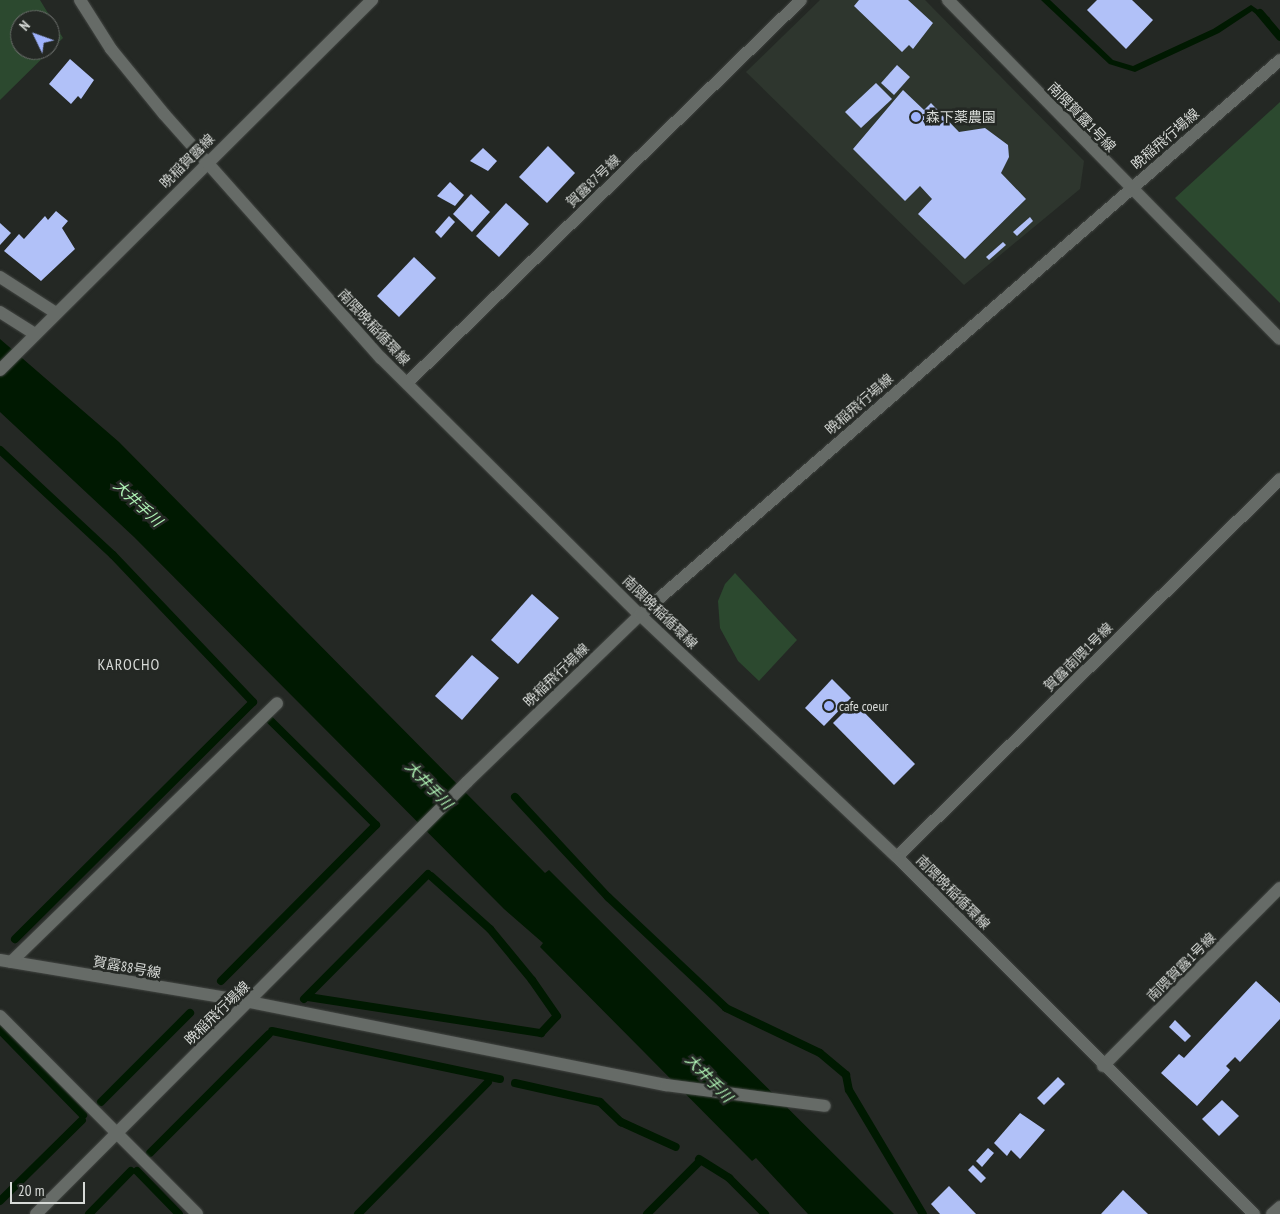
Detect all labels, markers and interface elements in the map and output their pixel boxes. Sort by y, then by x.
north arrow [10,10,60,60]
text: N [15,17,34,34]
street label: 南隈賀露1号線 [1045,79,1119,155]
street label: 晩稲飛行場線 [1128,105,1202,173]
place label: 森下薬農園 [926,109,996,125]
marker: 森下薬農園 [910,111,922,123]
street label: 晩稲賀露線 [156,130,218,192]
street label: 賀露87号線 [562,151,624,211]
street label: 南隈晩稲循環線 [334,285,414,369]
street label: 晩稲飛行場線 [822,370,896,438]
water label: 大井手川 [110,476,166,530]
street label: 南隈晩稲循環線 [619,572,701,652]
street label: 賀露南隈1号線 [1040,619,1116,695]
street label: 晩稲飛行場線 [520,640,592,710]
district label: KAROCHO [97,654,161,674]
place label: cafe coeur [839,698,888,714]
marker: cafe coeur [823,700,835,712]
water label: 大井手川 [402,757,456,813]
street label: 南隈晩稲循環線 [912,851,994,933]
street label: 南隈賀露1号線 [1143,929,1219,1005]
street label: 賀露88号線 [92,953,162,981]
street label: 晩稲飛行場線 [181,978,253,1048]
water label: 大井手川 [682,1050,736,1106]
scale bar [12,1172,88,1204]
text: 20 m [18,1181,44,1200]

